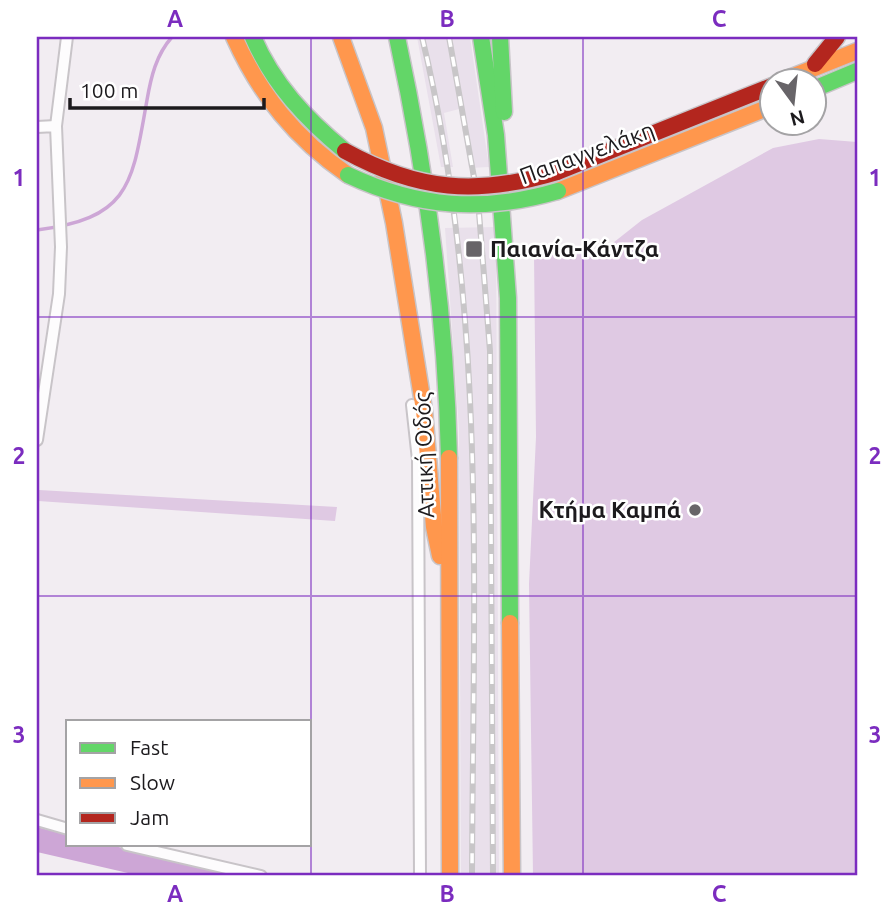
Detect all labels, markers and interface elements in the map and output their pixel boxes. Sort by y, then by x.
text: A [167,6,183,31]
text: B [439,6,455,31]
text: C [712,6,727,31]
scale bar [70,66,264,110]
north arrow [758,66,828,136]
text: 100 m [80,78,138,102]
text: N [788,106,807,131]
street label: Παπαγγελάκη [516,117,658,188]
text: 1 [13,165,25,190]
text: 1 [869,165,881,190]
place label: Παιανία-Κάντζα [490,236,659,262]
marker: Παιανία-Κάντζα [464,239,484,259]
street label: Αττική Οδός [409,392,439,518]
text: 2 [13,443,25,468]
text: 2 [869,443,881,468]
place label: Kτήμα Καμπά [538,497,681,522]
marker: Kτήμα Καμπά [687,502,703,518]
legend [66,720,312,846]
text: 3 [13,722,25,747]
text: 3 [869,722,881,747]
text: Fast [130,735,168,759]
text: Slow [130,770,175,794]
text: Jam [130,805,169,829]
text: A [167,881,183,906]
text: B [439,881,455,906]
text: C [712,881,727,906]

